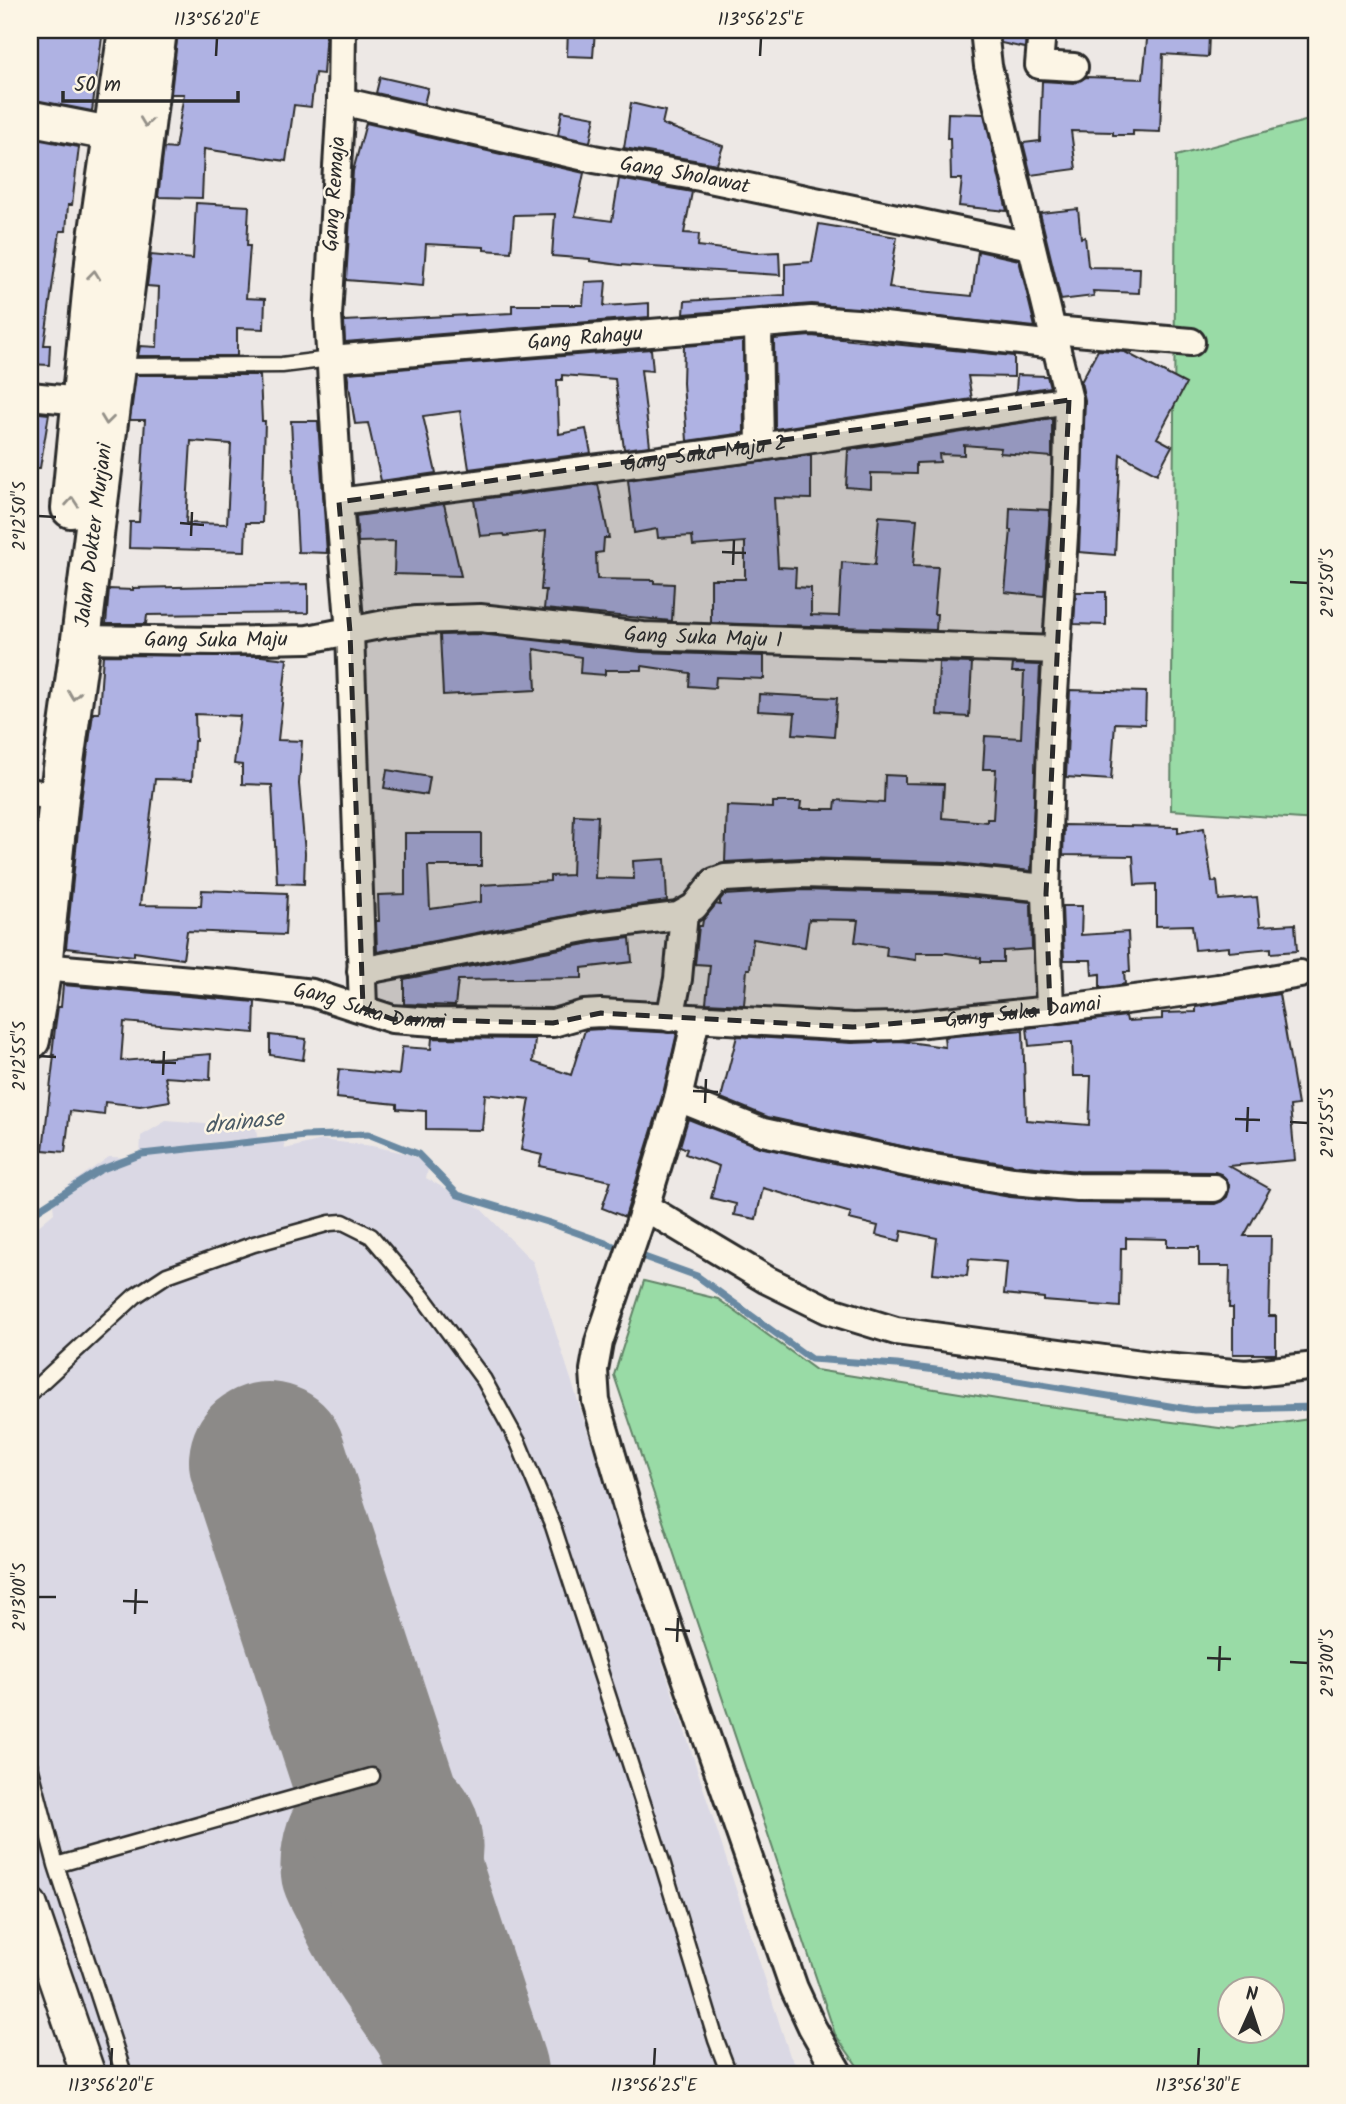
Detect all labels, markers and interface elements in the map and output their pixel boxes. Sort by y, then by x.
text: 113°56'20"E [174,6,260,35]
text: 113°56'25"E [718,6,805,35]
scale bar [63,60,238,104]
text: 50 m [74,69,121,102]
one-way arrow [139,117,154,128]
street label: Gang Remaja [315,135,355,253]
street label: Gang Sholawat [618,147,754,204]
one-way arrow [86,270,101,281]
street label: Gang Rahayu [526,317,644,359]
one-way arrow [100,415,115,426]
street label: Gang Suka Maju 2 [621,427,789,481]
street label: Jalan Dokter Murjani [66,440,122,629]
text: 2°12'50"S [6,481,35,551]
one-way arrow [64,496,79,508]
text: 2°12'50"S [1314,548,1343,618]
street label: Gang Suka Maju 1 [622,618,783,657]
street label: Gang Suka Maju [144,623,288,658]
one-way arrow [66,689,81,701]
street label: Gang Suka Damai [292,974,447,1039]
street label: Gang Suka Damai [943,987,1104,1037]
text: 2°12'55"S [6,1021,35,1091]
text: 2°12'55"S [1314,1088,1343,1158]
water label: drainase [203,1101,288,1145]
text: 2°13'00"S [6,1562,35,1631]
text: 2°13'00"S [1314,1628,1343,1697]
north arrow [1216,1974,1286,2044]
text: N [1245,1980,1259,2010]
text: 113°56'20"E [68,2072,154,2101]
text: 113°56'25"E [611,2072,698,2101]
text: 113°56'30"E [1155,2072,1241,2101]

